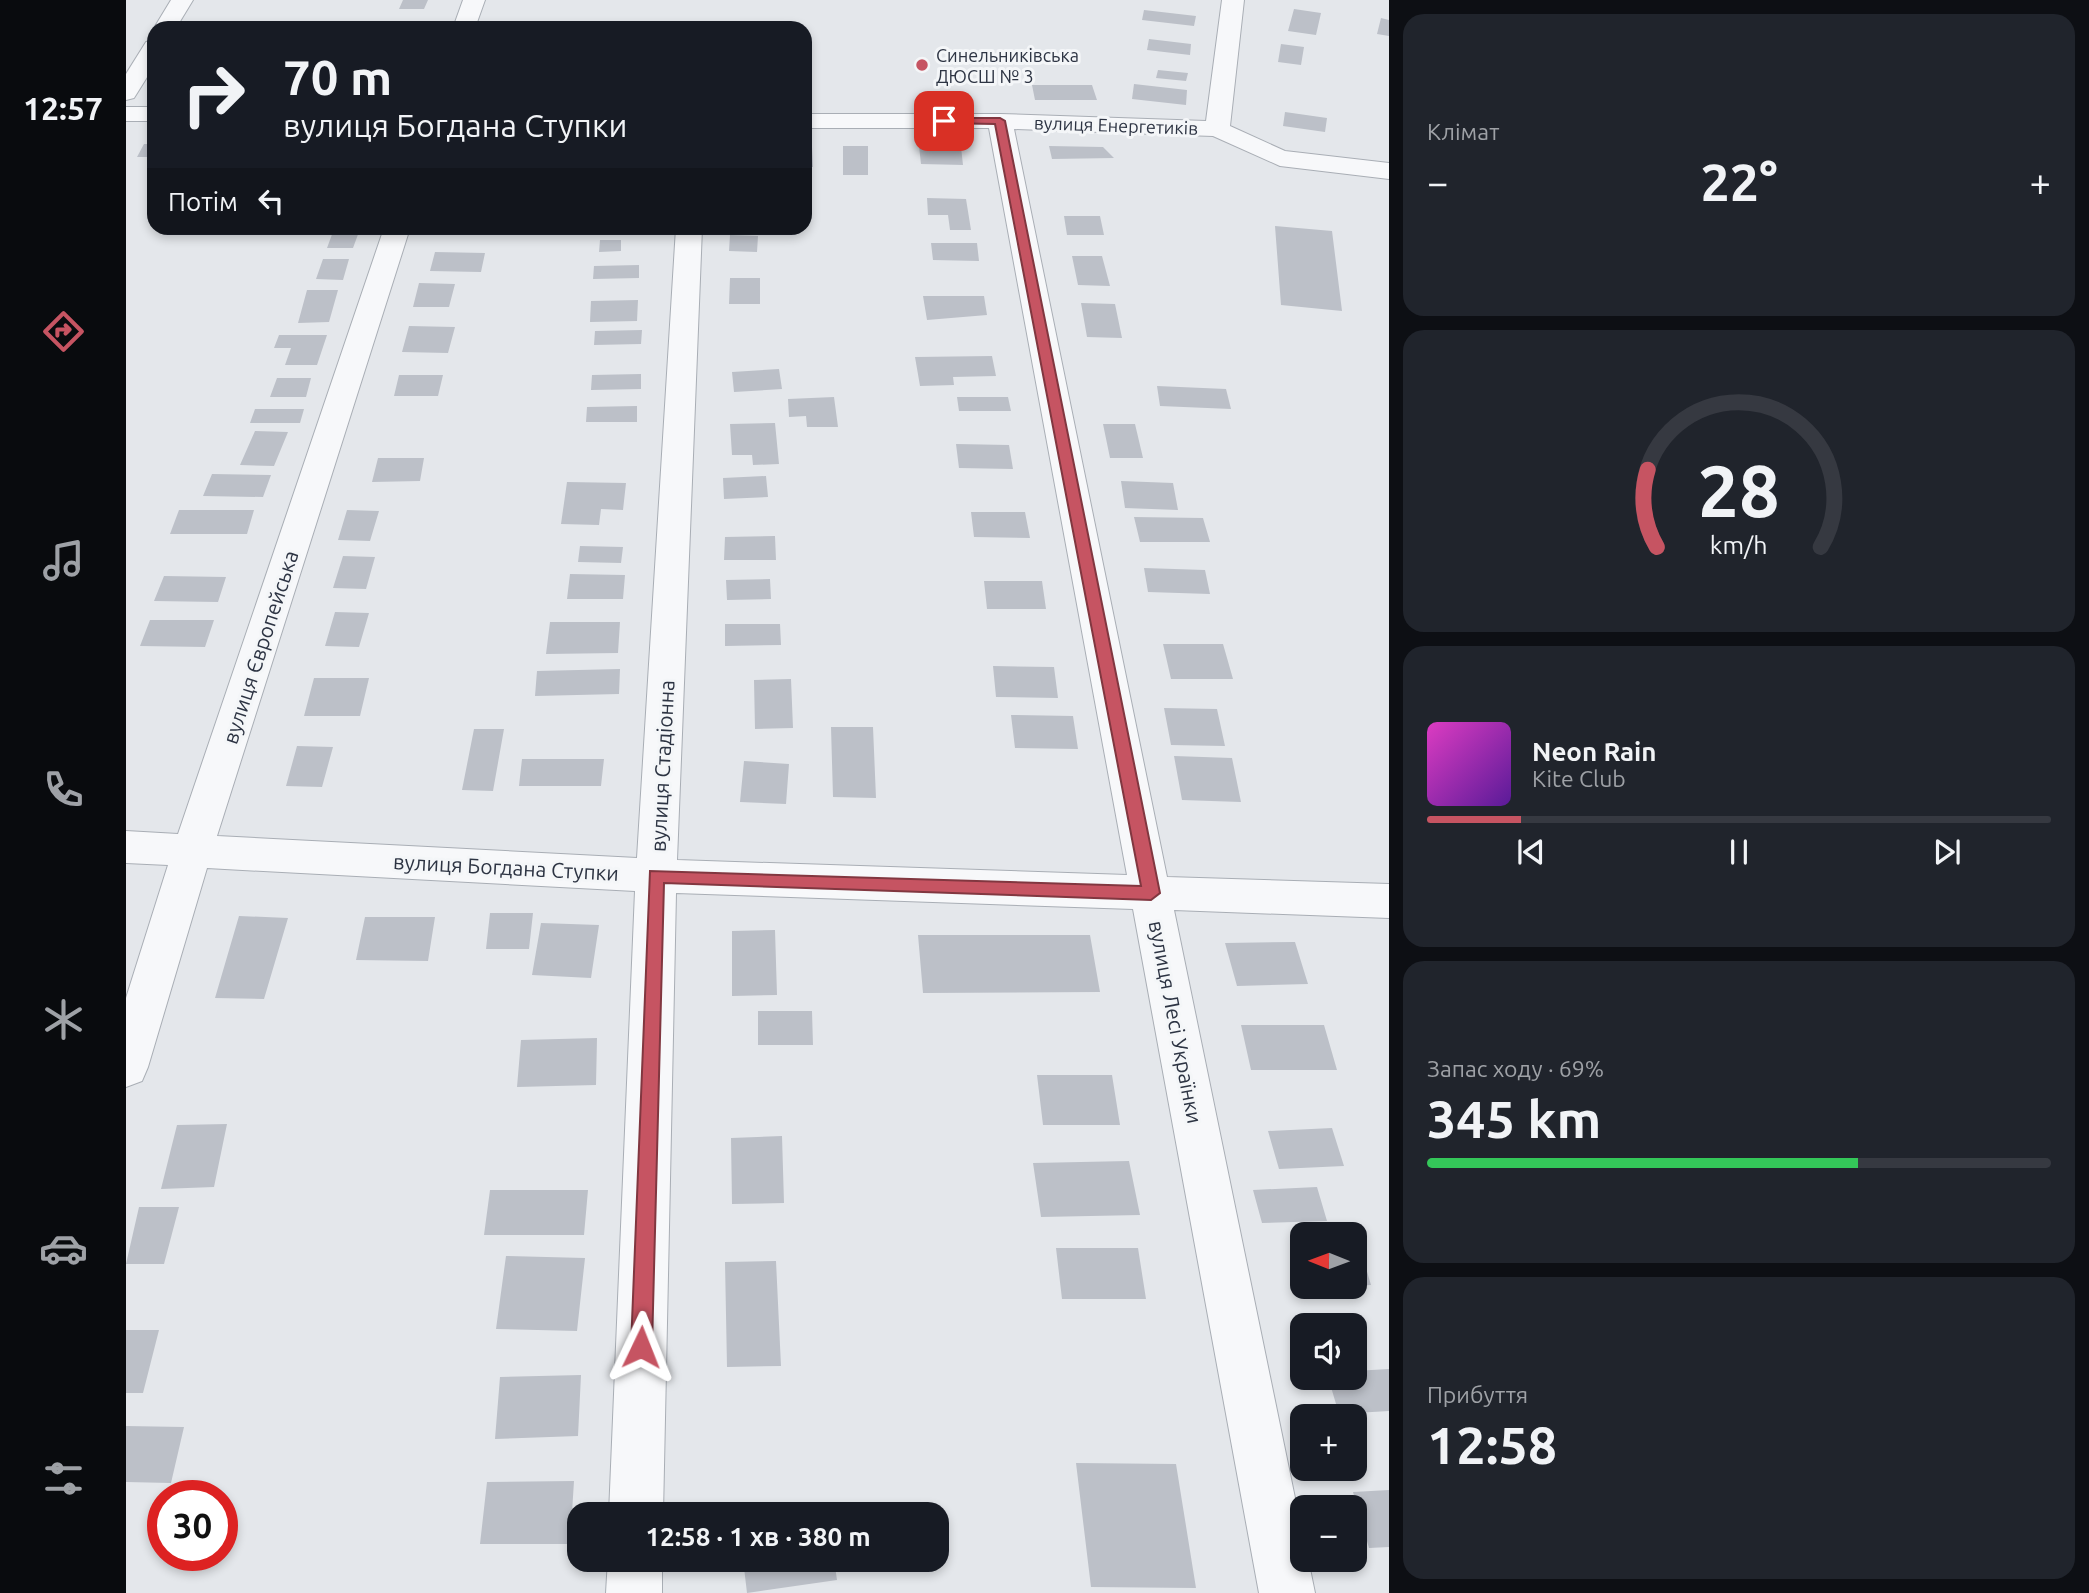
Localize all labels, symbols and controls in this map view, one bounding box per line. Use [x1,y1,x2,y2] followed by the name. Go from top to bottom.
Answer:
[936,45,1079,86] place label: Синельниківська ДЮСШ № 3
[168,49,259,140] icon: right
[283,49,392,104] text: 70 m
[914,57,930,73] marker: Синельниківська ДЮСШ № 3
[23,90,103,126] text: 12:57
[914,91,974,151] pin
[925,102,963,140] icon: arrive
[283,107,627,143] text: вулиця Богдана Ступки
[1034,112,1198,138] street label: вулиця Енергетиків
[1427,119,1499,144] text: Клімат
[1700,153,1778,211] text: 22°
[1427,161,1448,203] text: −
[2030,161,2051,203] text: +
[252,182,290,220] icon: left
[168,187,238,216] text: Потім
[39,307,88,356] icon: directions
[1698,449,1780,531] text: 28
[1710,530,1768,558] text: km/h
[39,536,88,585] icon: music
[217,547,303,747] street label: вулиця Європейська
[646,679,678,853] street label: вулиця Стадіонна
[1532,737,1657,766] text: Neon Rain
[39,765,88,814] icon: phone
[1532,766,1626,791] text: Kite Club
[1512,833,1550,871] icon: previous
[1720,833,1758,871] icon: pause
[1928,833,1966,871] icon: next
[393,849,619,885] street label: вулиця Богдана Ступки
[1145,918,1207,1126] street label: вулиця Лесі Українки
[39,995,88,1044] icon: climate
[1427,1056,1604,1081] text: Запас ходу · 69%
[1427,1090,1601,1148] text: 345 km
[1290,1222,1367,1298] north arrow
[1290,1222,1367,1572] map controls
[39,1224,88,1273] icon: car
[604,1310,678,1384] position arrow
[1290,1313,1367,1390] button: sound
[1427,1382,1528,1407] text: Прибуття
[1290,1404,1367,1481] button: +
[1427,1416,1557,1474] text: 12:58
[39,1454,88,1503] icon: filters
[147,1480,238,1571] speed limit sign: 30
[1290,1495,1367,1572] button: −
[645,1522,871,1551] text: 12:58 · 1 хв · 380 m

